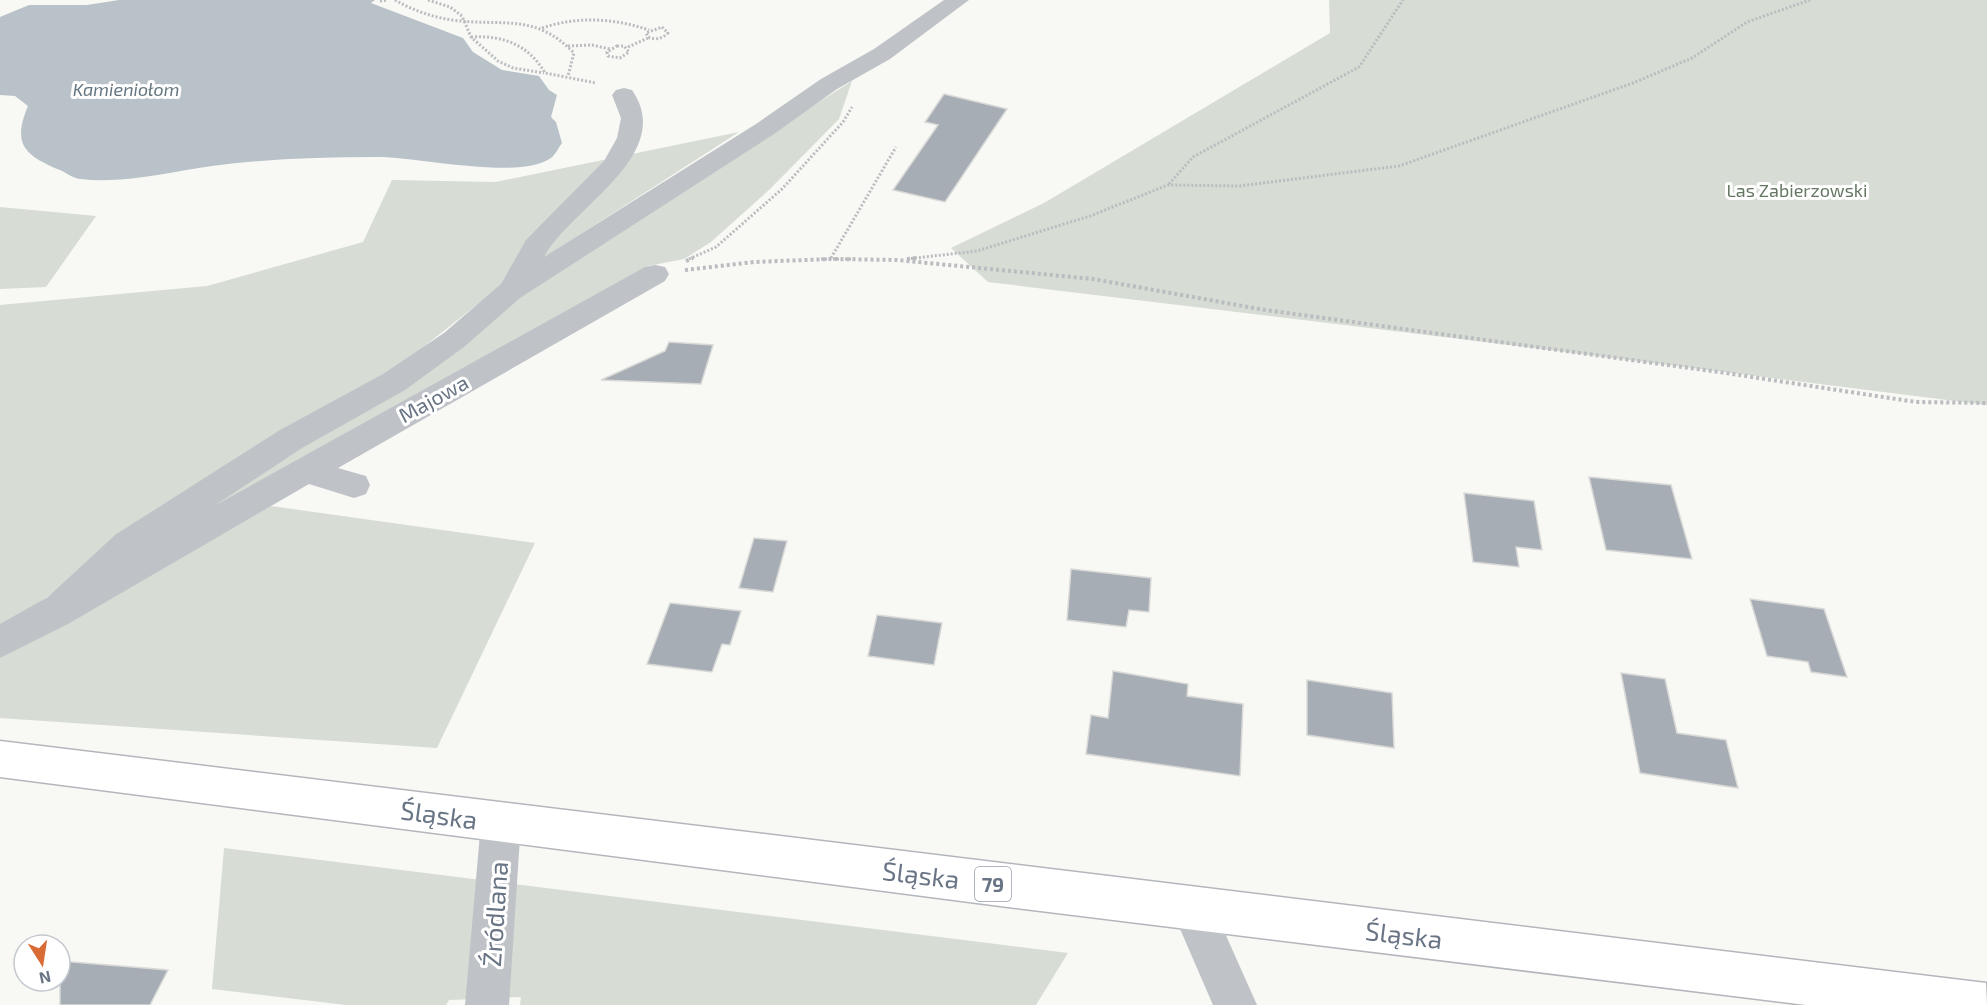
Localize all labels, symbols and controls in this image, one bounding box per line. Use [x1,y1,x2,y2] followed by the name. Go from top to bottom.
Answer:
[73,78,179,100] water label: Kamieniołom
[1727,179,1867,201] park label: Las Zabierzowski
[394,369,473,428] street label: Majowa
[399,793,479,835] street label: Śląska
[881,854,961,894] street label: Śląska
[475,860,513,968] street label: Źródlana
[975,867,1011,901] road number: 79
[1364,914,1444,954] street label: Śląska
[12,933,72,993] north arrow
[38,968,53,989] text: N

